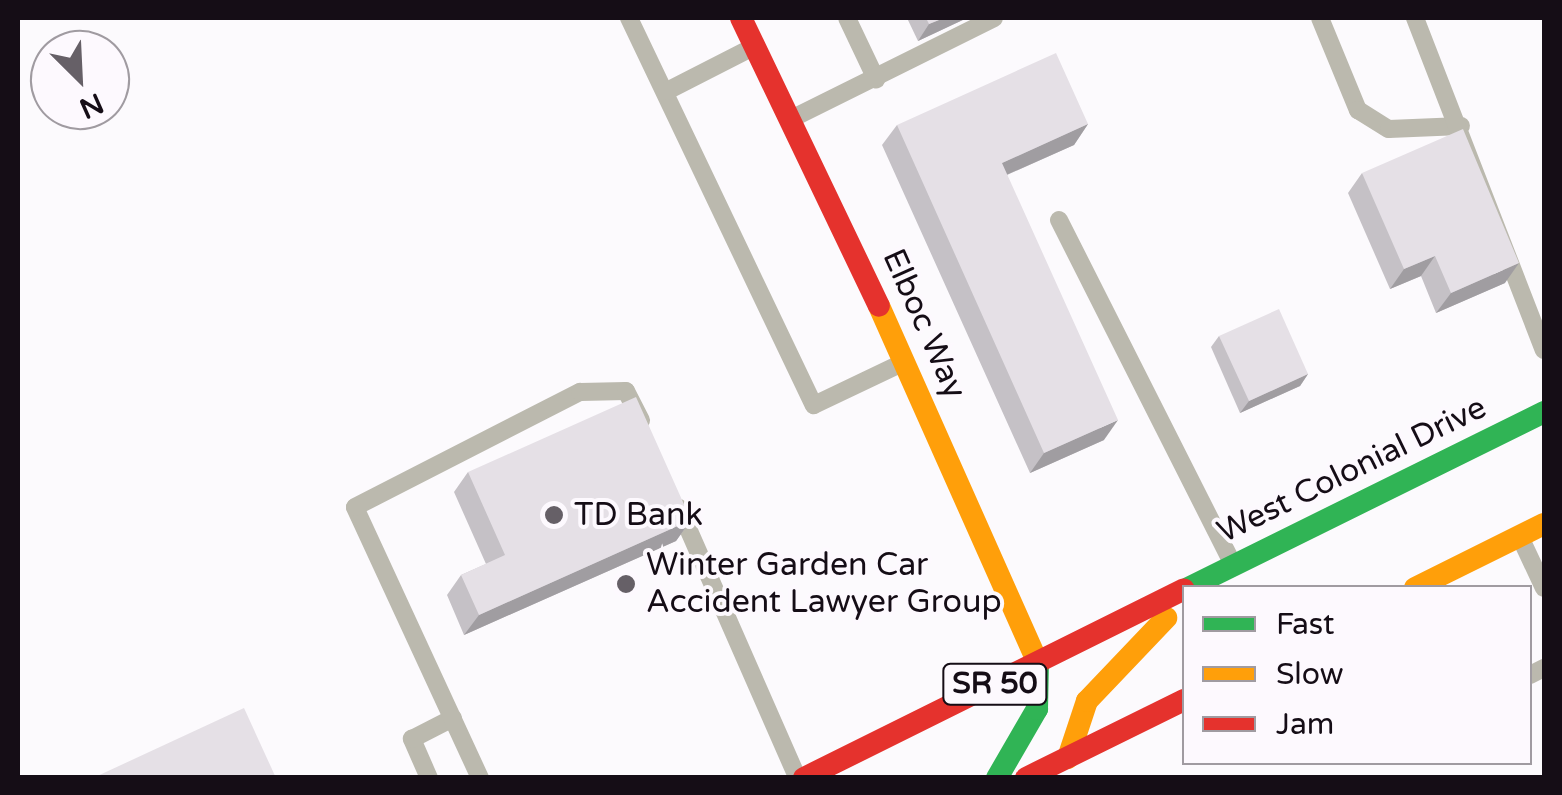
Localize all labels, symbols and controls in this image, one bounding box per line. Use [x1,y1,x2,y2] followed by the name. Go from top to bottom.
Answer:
[30,30,130,130] north arrow
[74,85,109,126] text: N
[874,243,974,405] street label: Elboc Way
[1211,388,1493,552] street label: West Colonial Drive
[574,496,703,534] place label: TD Bank
[543,504,565,526] marker: TD Bank
[646,547,1002,622] place label: Winter Garden Car Accident Lawyer Group
[615,573,637,595] marker: Winter Garden Car Accident Lawyer Group
[1182,585,1532,765] legend
[1276,606,1335,643] text: Fast
[1276,656,1344,693] text: Slow
[940,659,1050,709] road number: SR 50
[1276,706,1334,743] text: Jam

